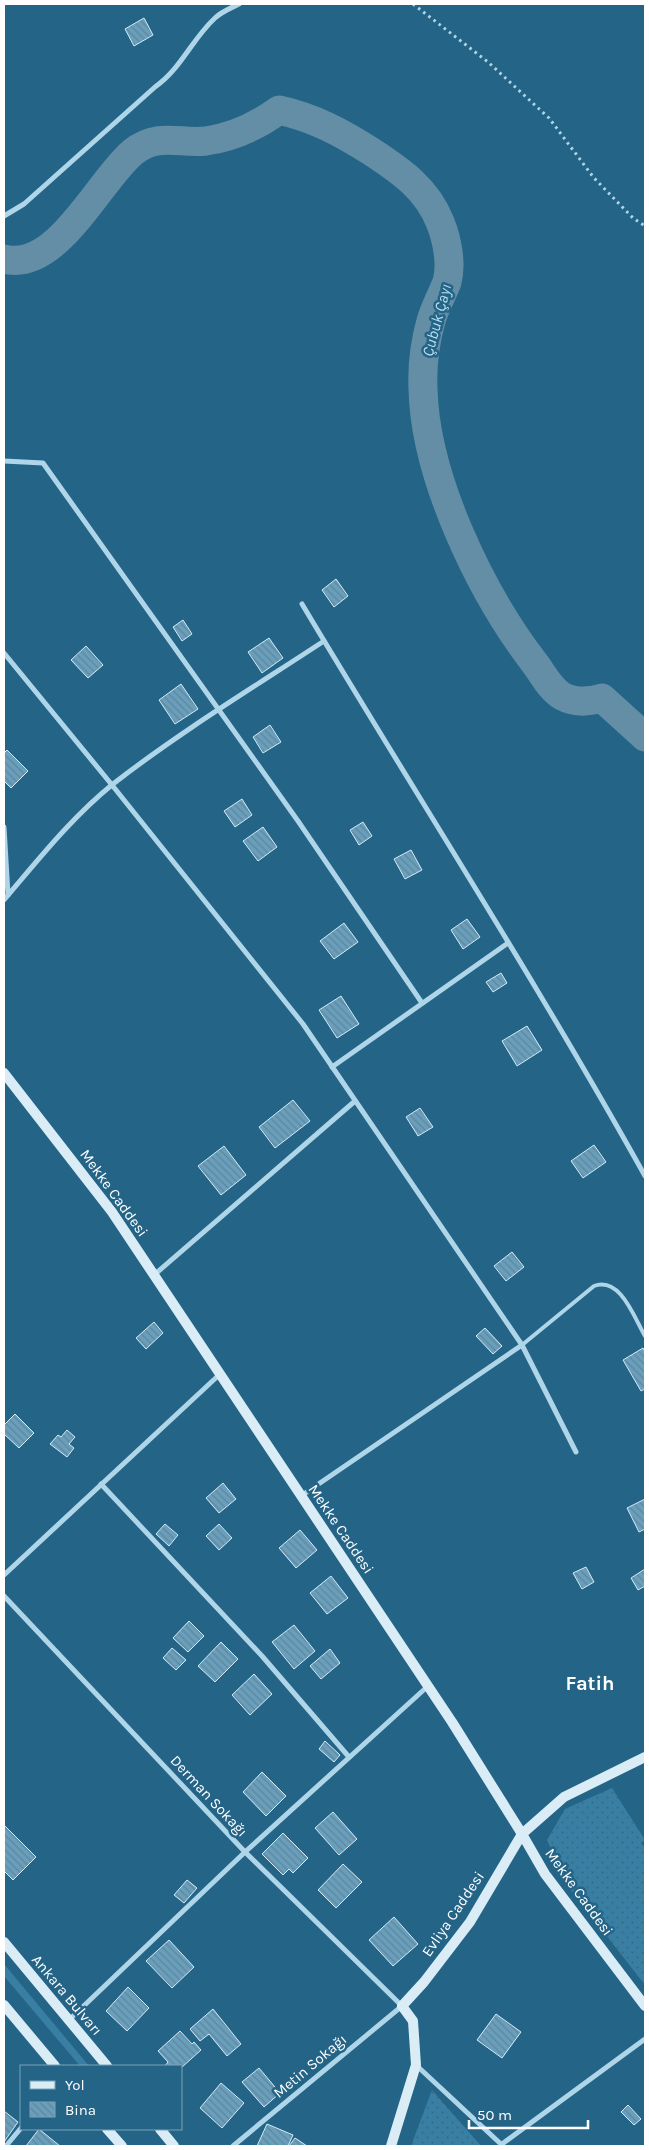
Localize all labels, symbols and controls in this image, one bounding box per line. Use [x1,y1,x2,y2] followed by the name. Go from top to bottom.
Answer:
[418,282,455,359] water label: Çubuk Çayı
[76,1146,152,1240] street label: Mekke Caddesi
[304,1481,378,1577] street label: Mekke Caddesi
[565,1672,615,1695] district label: Fatih
[167,1752,251,1840] street label: Derman Sokağı
[541,1845,617,1939] street label: Mekke Caddesi
[418,1868,488,1960] street label: Evliya Caddesi
[28,1951,106,2039] street label: Ankara Bulvarı
[270,2030,350,2102] street label: Metin Sokağı
[20,2065,182,2130] legend
[65,2076,85,2094] text: Yol
[469,2098,588,2130] scale bar
[65,2101,96,2119] text: Bina
[477,2106,512,2124] text: 50 m

